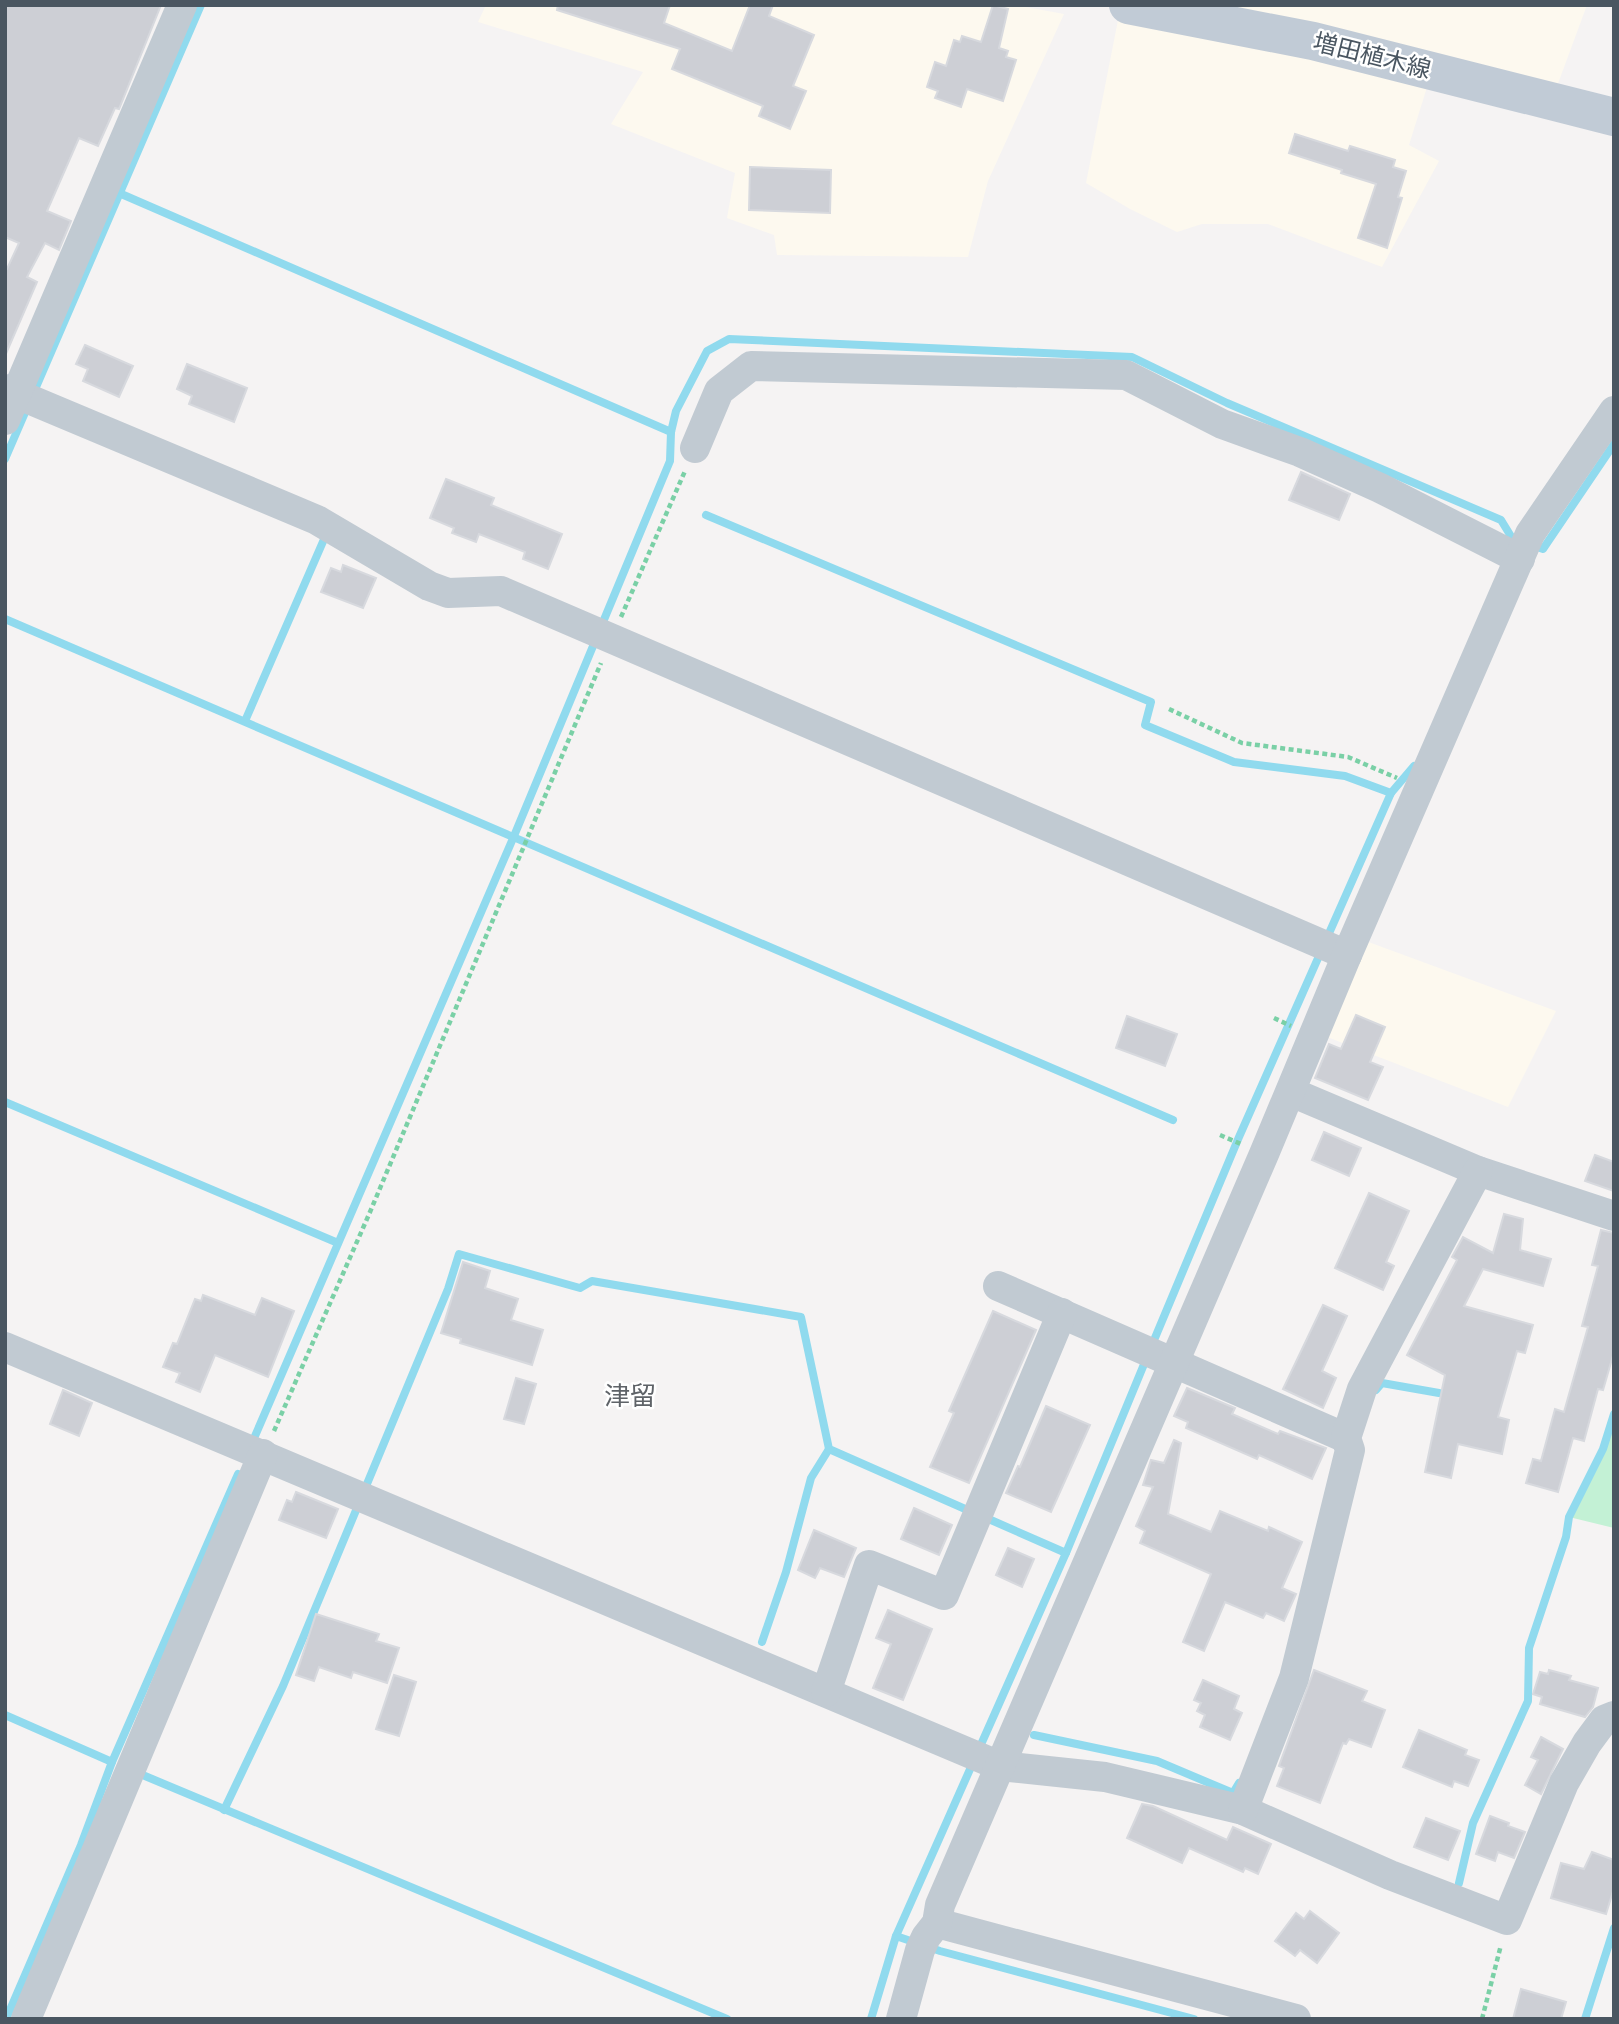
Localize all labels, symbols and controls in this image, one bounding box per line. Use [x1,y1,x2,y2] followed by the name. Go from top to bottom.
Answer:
[1310,27,1434,84] street label: 増田植木線
[604,1380,656,1412] district label: 津留

